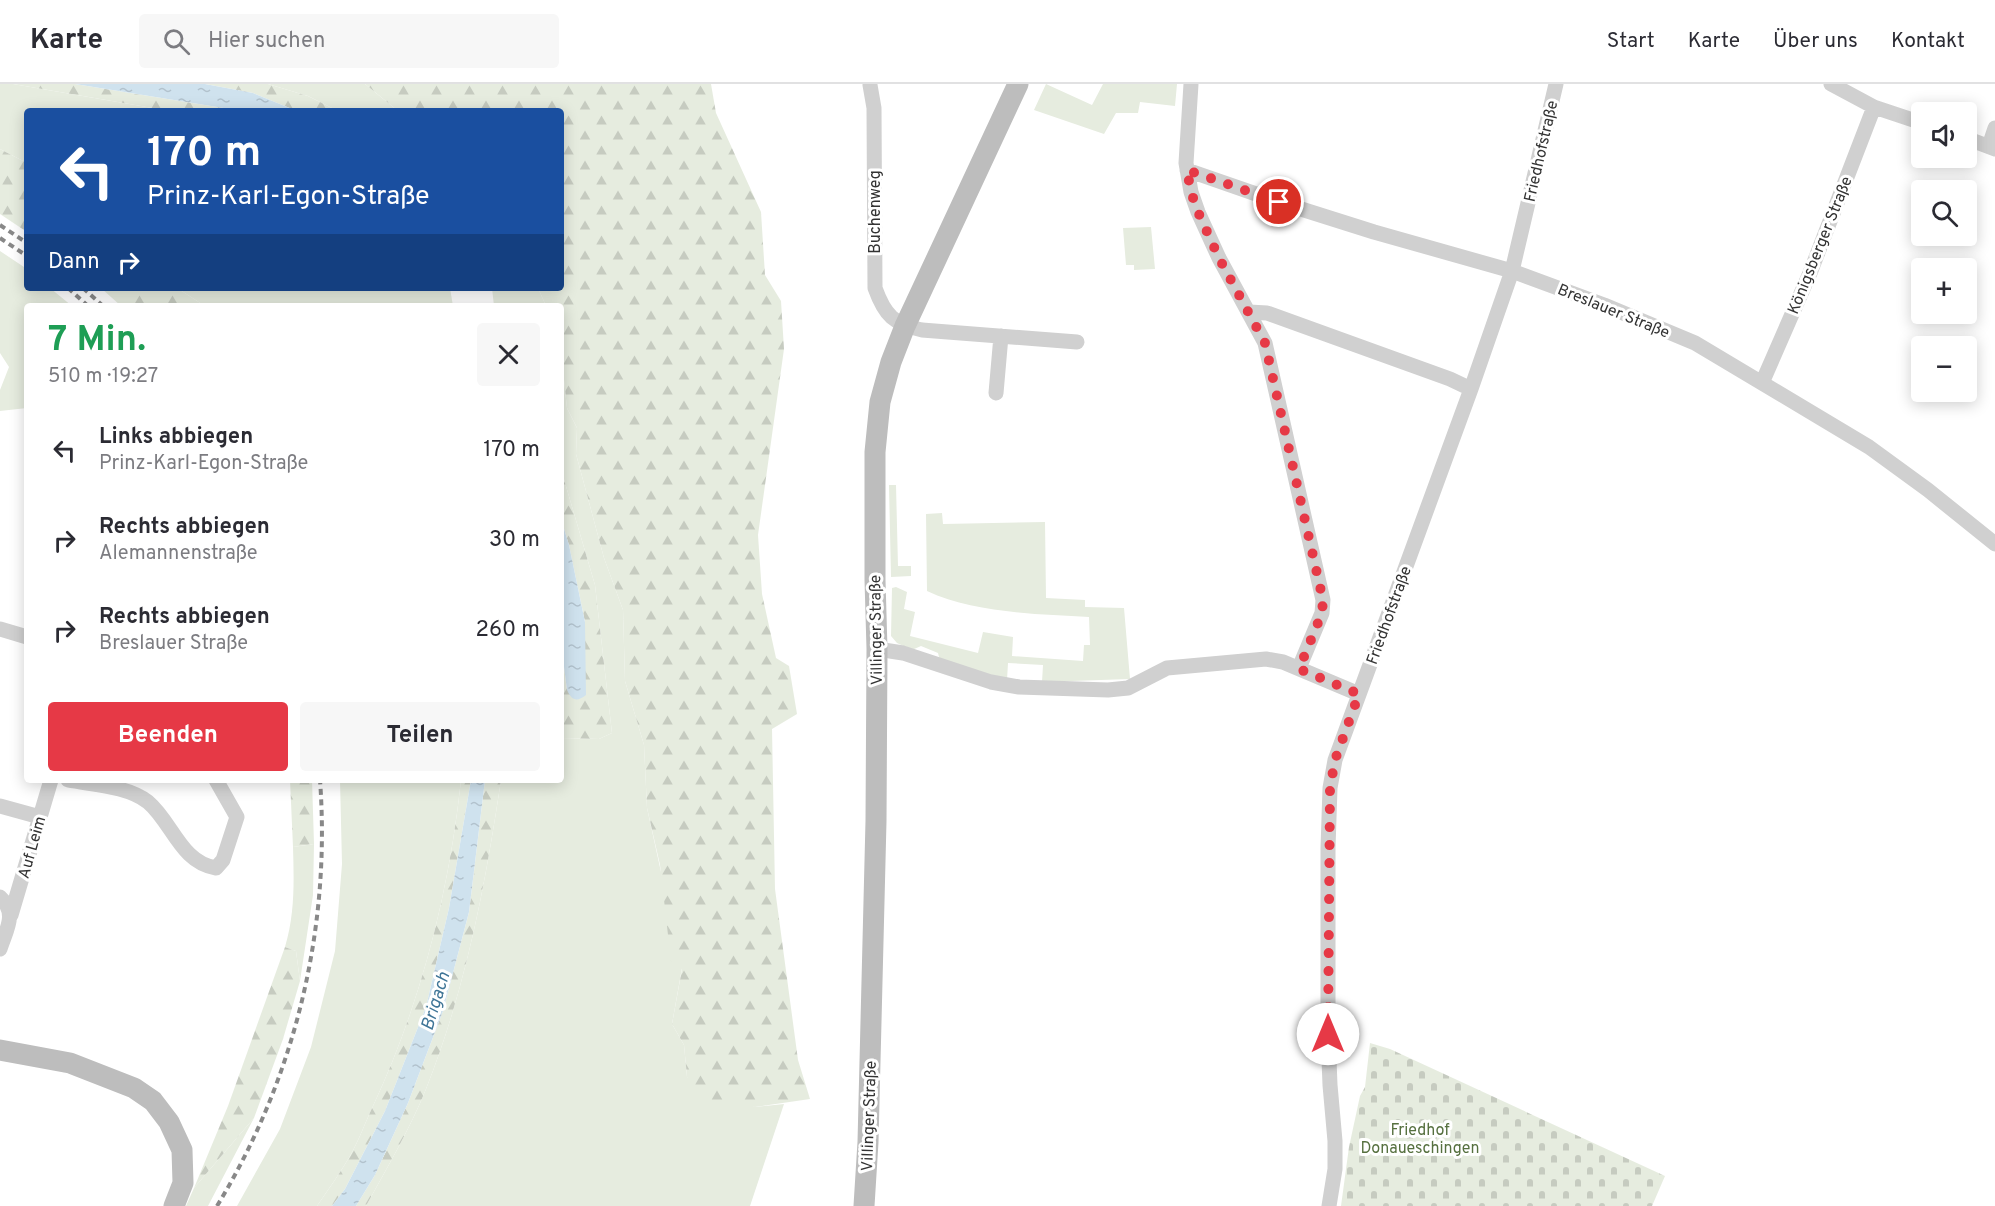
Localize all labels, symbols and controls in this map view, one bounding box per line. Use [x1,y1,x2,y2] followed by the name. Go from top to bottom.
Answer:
[139,14,559,68] search box
[30,23,103,59] text: Karte
[160,25,193,58] icon: search
[208,28,325,55] text: Hier suchen
[1607,28,1655,55] text: Start
[1688,28,1740,55] text: Karte
[1773,28,1858,55] text: Über uns
[1891,28,1965,55] text: Kontakt
[1521,99,1563,204] street label: Friedhofstraße
[1911,102,1977,402] map controls
[1911,102,1977,168] button: sound
[147,128,261,181] text: 170 m
[48,132,126,210] icon: left
[866,170,886,254] street label: Buchenweg
[1784,174,1858,318] street label: Königsberger Straße
[1253,176,1304,227] pin
[147,180,430,214] text: Prinz-Karl-Egon-Straße
[1911,180,1977,246] button: search
[1262,185,1295,218] icon: arrive
[112,246,145,279] icon: right
[48,249,100,276] text: Dann
[1911,258,1977,324] button: +
[1554,280,1672,343] street label: Breslauer Straße
[48,318,146,364] text: 7 Min.
[477,323,540,386] button: close
[1911,336,1977,402] button: −
[48,364,158,390] text: 510 m · 19:27
[99,424,253,451] text: Links abbiegen
[48,434,81,467] icon: left
[483,437,540,464] text: 170 m
[99,451,308,477] text: Prinz-Karl-Egon-Straße
[99,514,270,541] text: Rechts abbiegen
[48,524,81,557] icon: right
[489,527,540,554] text: 30 m
[99,541,258,567] text: Alemannenstraße
[1363,564,1417,668] street label: Friedhofstraße
[866,575,888,685] street label: Villinger Straße
[99,604,270,631] text: Rechts abbiegen
[48,614,81,647] icon: right
[475,617,540,644] text: 260 m
[99,631,248,657] text: Breslauer Straße
[48,702,288,771] button: Beenden
[300,702,540,771] button: Teilen
[14,814,51,881] street label: Auf Leim
[417,969,456,1034] water label: Brigach
[1296,1002,1360,1066] position arrow
[858,1061,882,1172] street label: Villinger Straße
[1361,1121,1479,1159] park label: Friedhof Donaueschingen

